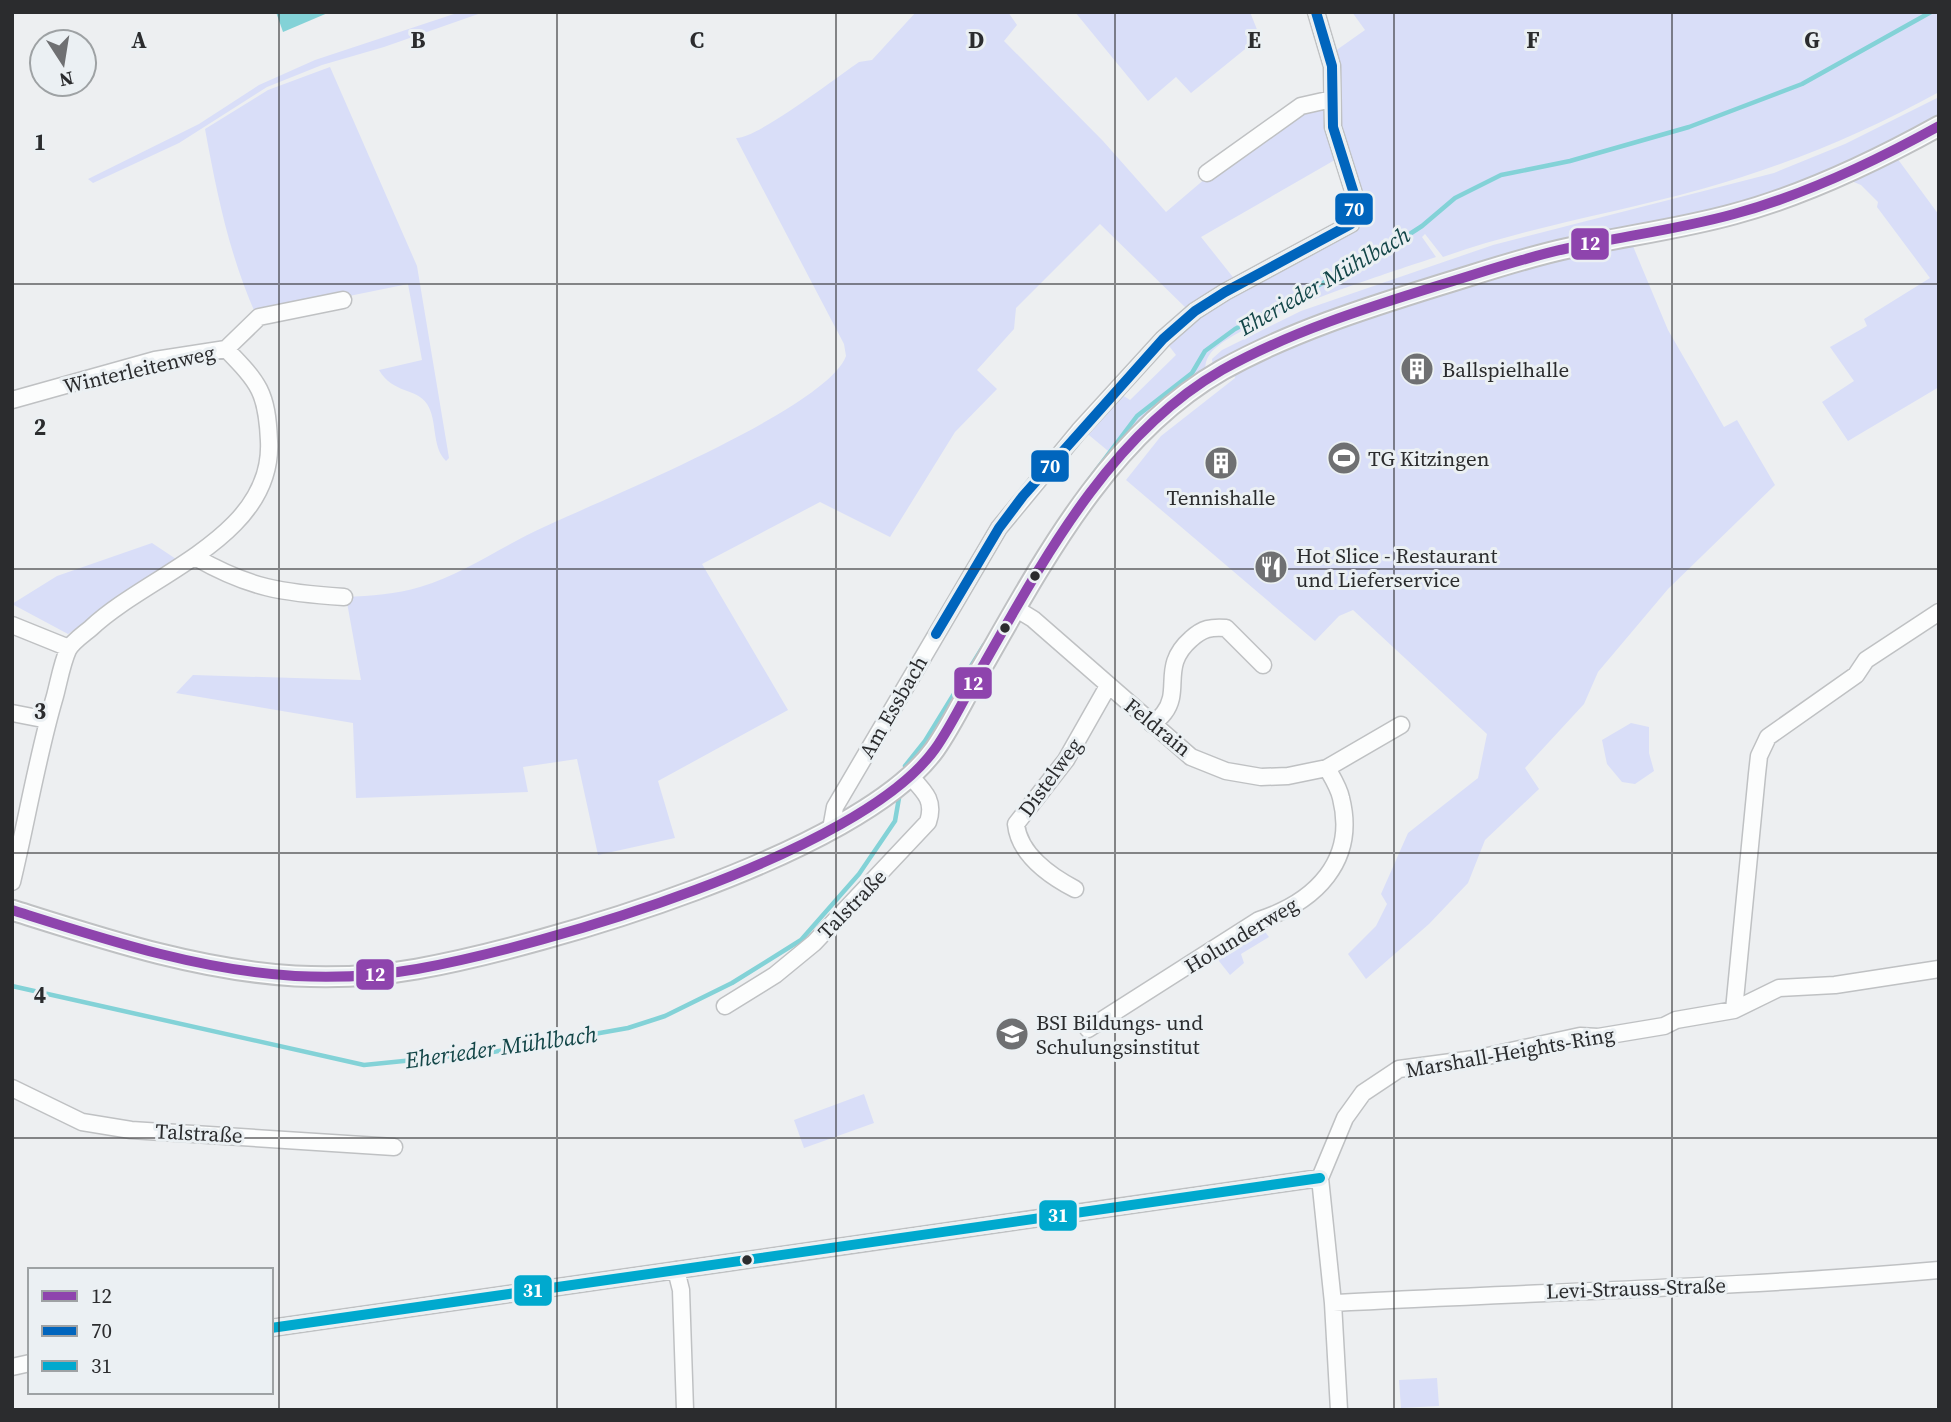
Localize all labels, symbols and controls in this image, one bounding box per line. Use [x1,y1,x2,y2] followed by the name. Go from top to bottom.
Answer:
[131,24,147,56] text: A
[411,24,426,56] text: B
[690,24,704,56] text: C
[968,24,984,56] text: D
[1247,24,1261,56] text: E
[1526,24,1540,56] text: F
[1804,24,1820,56] text: G
[28,28,98,98] north arrow
[57,65,76,94] text: N
[34,126,46,158] text: 1
[1334,192,1374,226] line badge: 70
[1344,196,1364,222] text: 70
[1231,219,1416,344] water label: Eherieder Mühlbach
[1570,227,1610,261] line badge: 12
[1580,230,1600,256] text: 12
[60,337,218,401] street label: Winterleitenweg
[1398,350,1436,388] building icon: Ballspielhalle
[1442,355,1569,384] place label: Ballspielhalle
[34,411,46,443] text: 2
[1325,439,1363,477] sports icon: TG Kitzingen
[1202,444,1240,482] building icon: Tennishalle
[1368,444,1490,473] place label: TG Kitzingen
[1030,449,1070,483] line badge: 70
[1040,453,1060,479] text: 70
[1166,483,1276,512] place label: Tennishalle
[1296,541,1497,594] place label: Hot Slice - Restaurant und Lieferservice
[1252,548,1290,586] restaurant icon: Hot Slice - Restaurant und Lieferservice
[1028,569,1042,583] unlabelled marker
[998,621,1012,635] unlabelled marker
[852,650,934,764] street label: Am Essbach
[953,666,993,700] line badge: 12
[963,670,983,696] text: 12
[1118,691,1198,763] street label: Feldrain
[34,695,46,727] text: 3
[1012,732,1089,822] street label: Distelweg
[811,863,893,945] street label: Talstraße
[1179,890,1303,980] street label: Holunderweg
[355,958,395,991] line badge: 12
[365,961,385,987] text: 12
[34,979,46,1011] text: 4
[1036,1008,1203,1061] place label: BSI Bildungs- und Schulungsinstitut
[993,1015,1031,1053] school or university icon: BSI Bildungs- und Schulungsinstitut
[402,1018,599,1076] water label: Eherieder Mühlbach
[1403,1019,1617,1085] street label: Marshall-Heights-Ring
[155,1116,243,1150] street label: Talstraße
[1038,1199,1078,1232] line badge: 31
[1048,1202,1068,1228] text: 31
[740,1253,754,1267] unlabelled marker
[28,1268,273,1394] legend
[1546,1270,1726,1306] street label: Levi-Strauss-Straße
[513,1274,553,1307] line badge: 31
[523,1277,543,1303] text: 31
[91,1281,112,1310] text: 12
[91,1316,112,1345] text: 70
[91,1351,112,1380] text: 31

